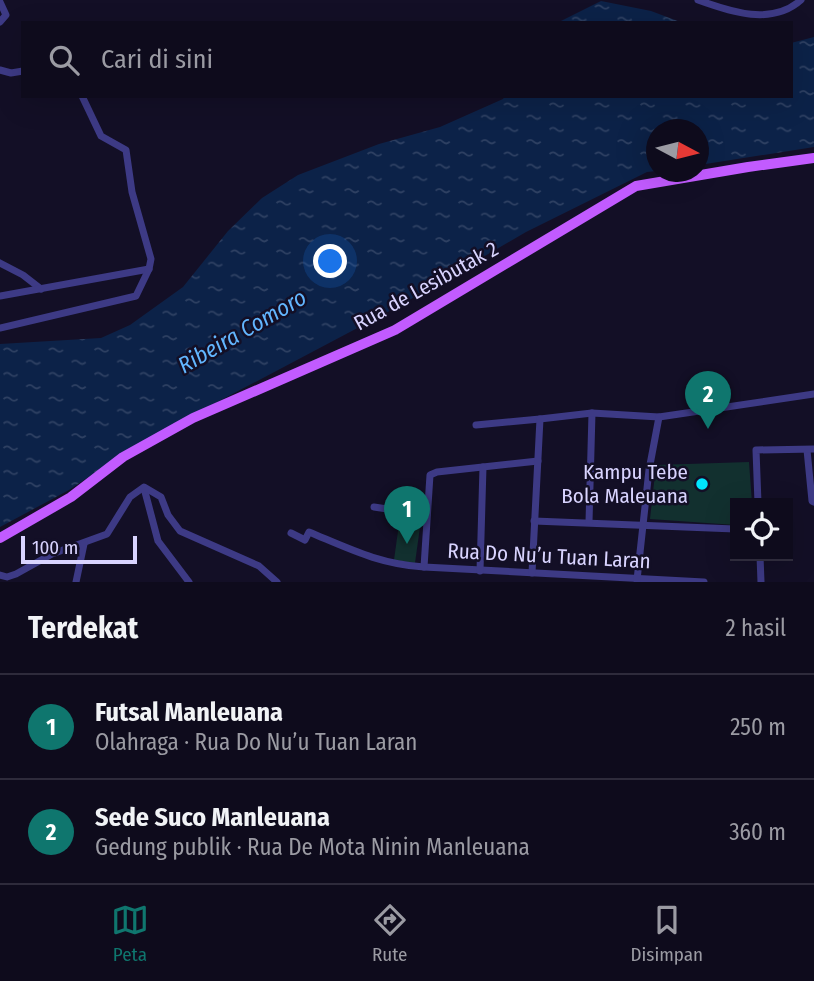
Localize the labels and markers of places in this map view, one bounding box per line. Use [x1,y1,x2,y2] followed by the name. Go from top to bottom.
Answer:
[685,371,731,429] pin: 2
[561,459,688,509] place label: Kampu Tebe Bola Maleuana
[694,476,710,492] marker: Kampu Tebe Bola Maleuana
[384,486,430,544] pin: 1

